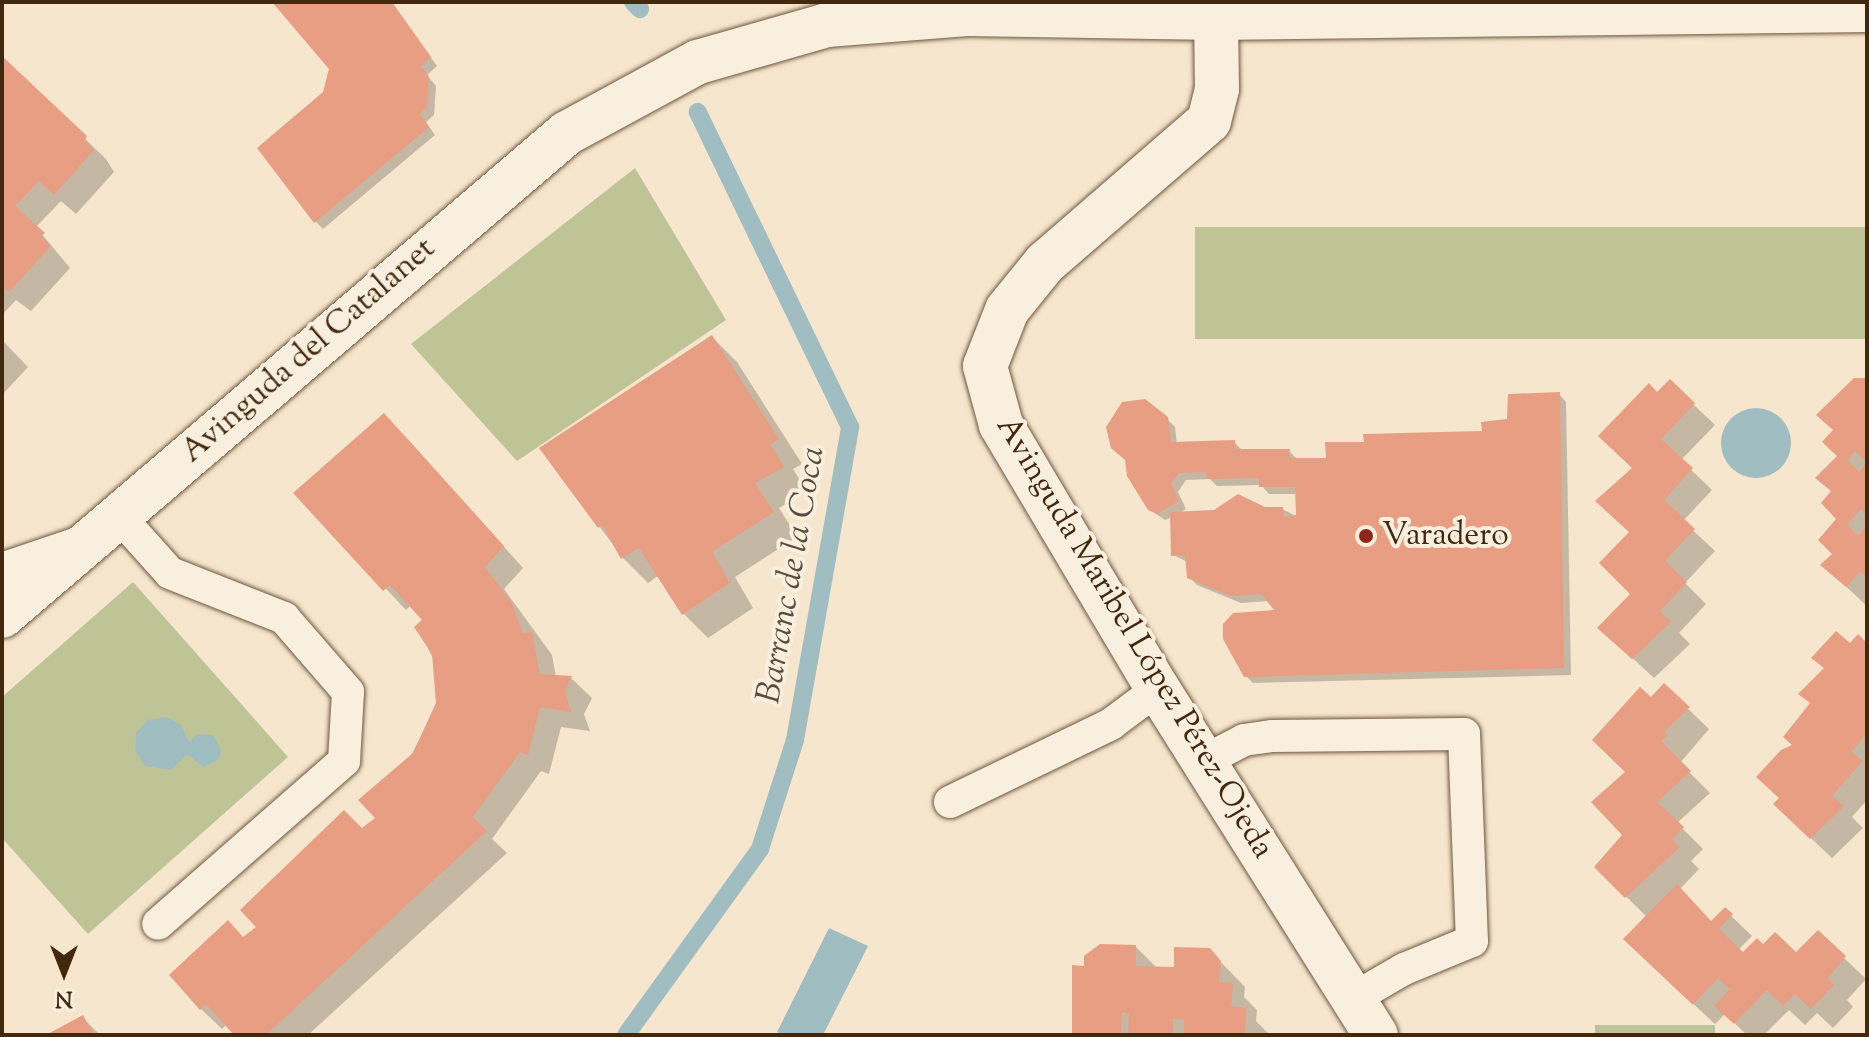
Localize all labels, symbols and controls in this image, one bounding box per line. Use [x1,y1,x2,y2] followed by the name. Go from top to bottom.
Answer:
[174,230,444,472] street label: Avinguda del Catalanet
[987,410,1281,866] street label: Avinguda Maribel López Pérez-Ojeda
[749,443,835,707] water label: Barranc de la Coca
[1382,517,1509,555] place label: Varadero
[1357,527,1375,545] marker: Varadero
[24,933,104,1013] north arrow
[55,981,73,1013] text: N

